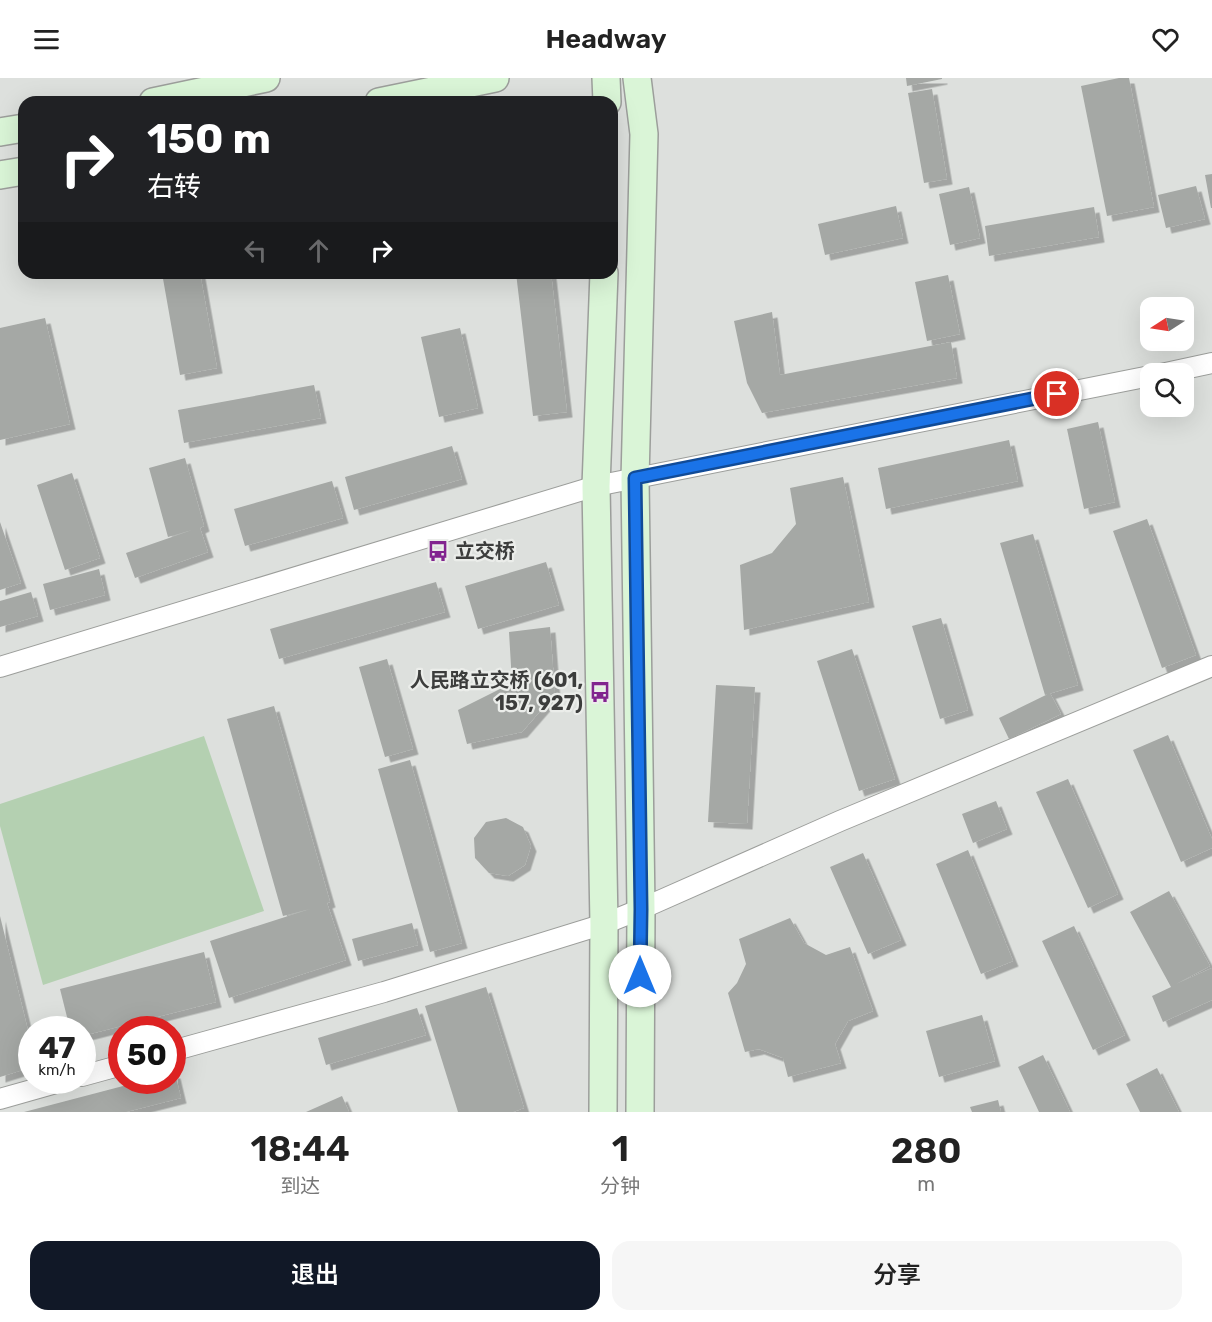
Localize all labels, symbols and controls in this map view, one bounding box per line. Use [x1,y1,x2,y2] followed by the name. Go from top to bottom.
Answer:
[30,23,63,56] icon: menu
[545,23,667,55] text: Headway
[1149,23,1182,56] icon: heart
[147,114,271,164] text: 150 m
[48,120,126,198] icon: right
[147,171,201,203] text: 右转
[239,234,272,267] icon: left
[302,234,335,267] icon: ahead
[365,234,398,267] icon: right
[1140,297,1194,351] north arrow
[1140,297,1194,417] map controls
[1140,363,1194,417] button: search
[1031,368,1082,419] pin
[1040,377,1073,410] icon: arrive
[426,539,450,563] bus stop icon: 立交桥
[455,539,515,563] place label: 立交桥
[410,668,583,715] place label: 人民路立交桥 (601, 157, 927)
[588,680,612,704] bus stop icon: 人民路立交桥 (601, 157, 927)
[608,944,672,1008] position arrow
[108,1016,186,1094] speed limit sign: 50
[39,1030,75,1066] text: 47
[38,1061,76,1079] text: km/h
[250,1127,350,1170] text: 18:44
[612,1127,629,1170] text: 1
[891,1129,962,1172] text: 280
[917,1172,935,1196] text: m
[280,1174,320,1198] text: 到达
[600,1174,640,1198] text: 分钟
[30,1241,600,1310] button: 退出
[612,1241,1182,1310] button: 分享

